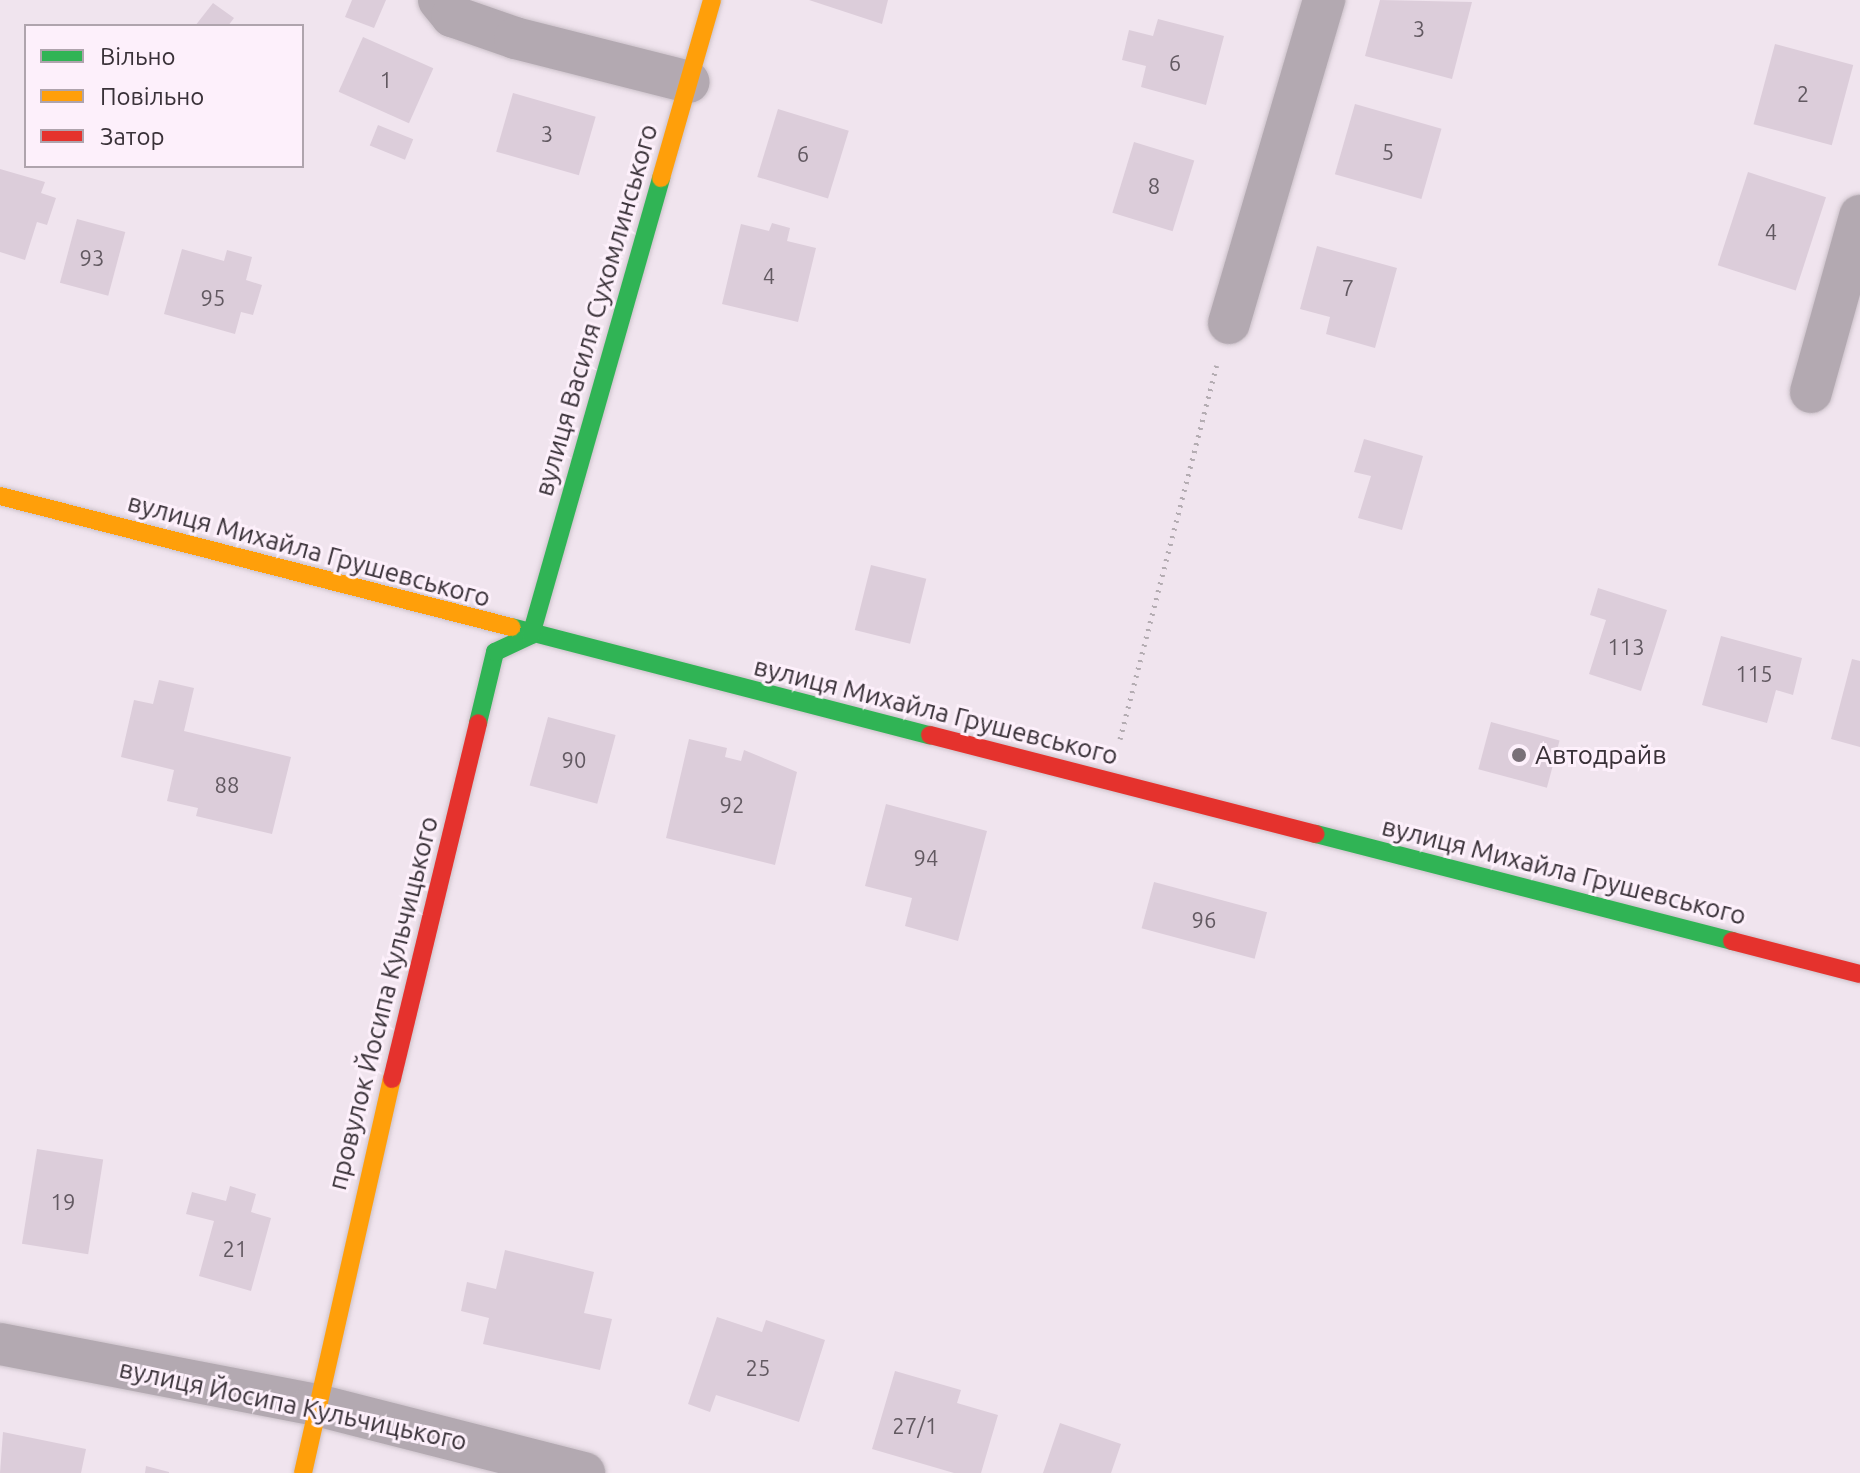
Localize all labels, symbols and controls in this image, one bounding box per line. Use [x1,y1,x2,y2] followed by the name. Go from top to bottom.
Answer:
[1413,16,1425,42] house number: 3
[24,24,304,168] legend
[100,43,176,70] text: Вільно
[1169,50,1181,76] house number: 6
[380,67,392,93] house number: 1
[1797,81,1809,107] house number: 2
[100,83,204,110] text: Повільно
[528,120,664,500] street label: вулиця Василя Сухомлинського
[541,121,553,147] house number: 3
[100,123,165,150] text: Затор
[1382,139,1394,165] house number: 5
[797,141,809,167] house number: 6
[1148,173,1160,199] house number: 8
[1765,219,1777,245] house number: 4
[80,245,104,271] house number: 93
[763,263,775,289] house number: 4
[1342,275,1354,301] house number: 7
[201,285,225,311] house number: 95
[124,487,494,613] street label: вулиця Михайла Грушевського
[1607,634,1645,660] house number: 113
[751,651,1121,771] street label: вулиця Михайла Грушевського
[1735,661,1773,687] house number: 115
[1535,739,1667,771] place label: Автодрайв
[1510,746,1528,764] marker: Автодрайв
[562,747,586,773] house number: 90
[215,772,239,798] house number: 88
[720,792,744,818] house number: 92
[1379,811,1749,931] street label: вулиця Михайла Грушевського
[321,813,445,1193] street label: провулок Йосипа Кульчицького
[914,845,938,871] house number: 94
[1192,907,1216,933] house number: 96
[51,1189,75,1215] house number: 19
[223,1236,247,1262] house number: 21
[116,1353,470,1457] street label: вулиця Йосипа Кульчицького
[746,1355,770,1381] house number: 25
[892,1413,938,1439] house number: 27/1

